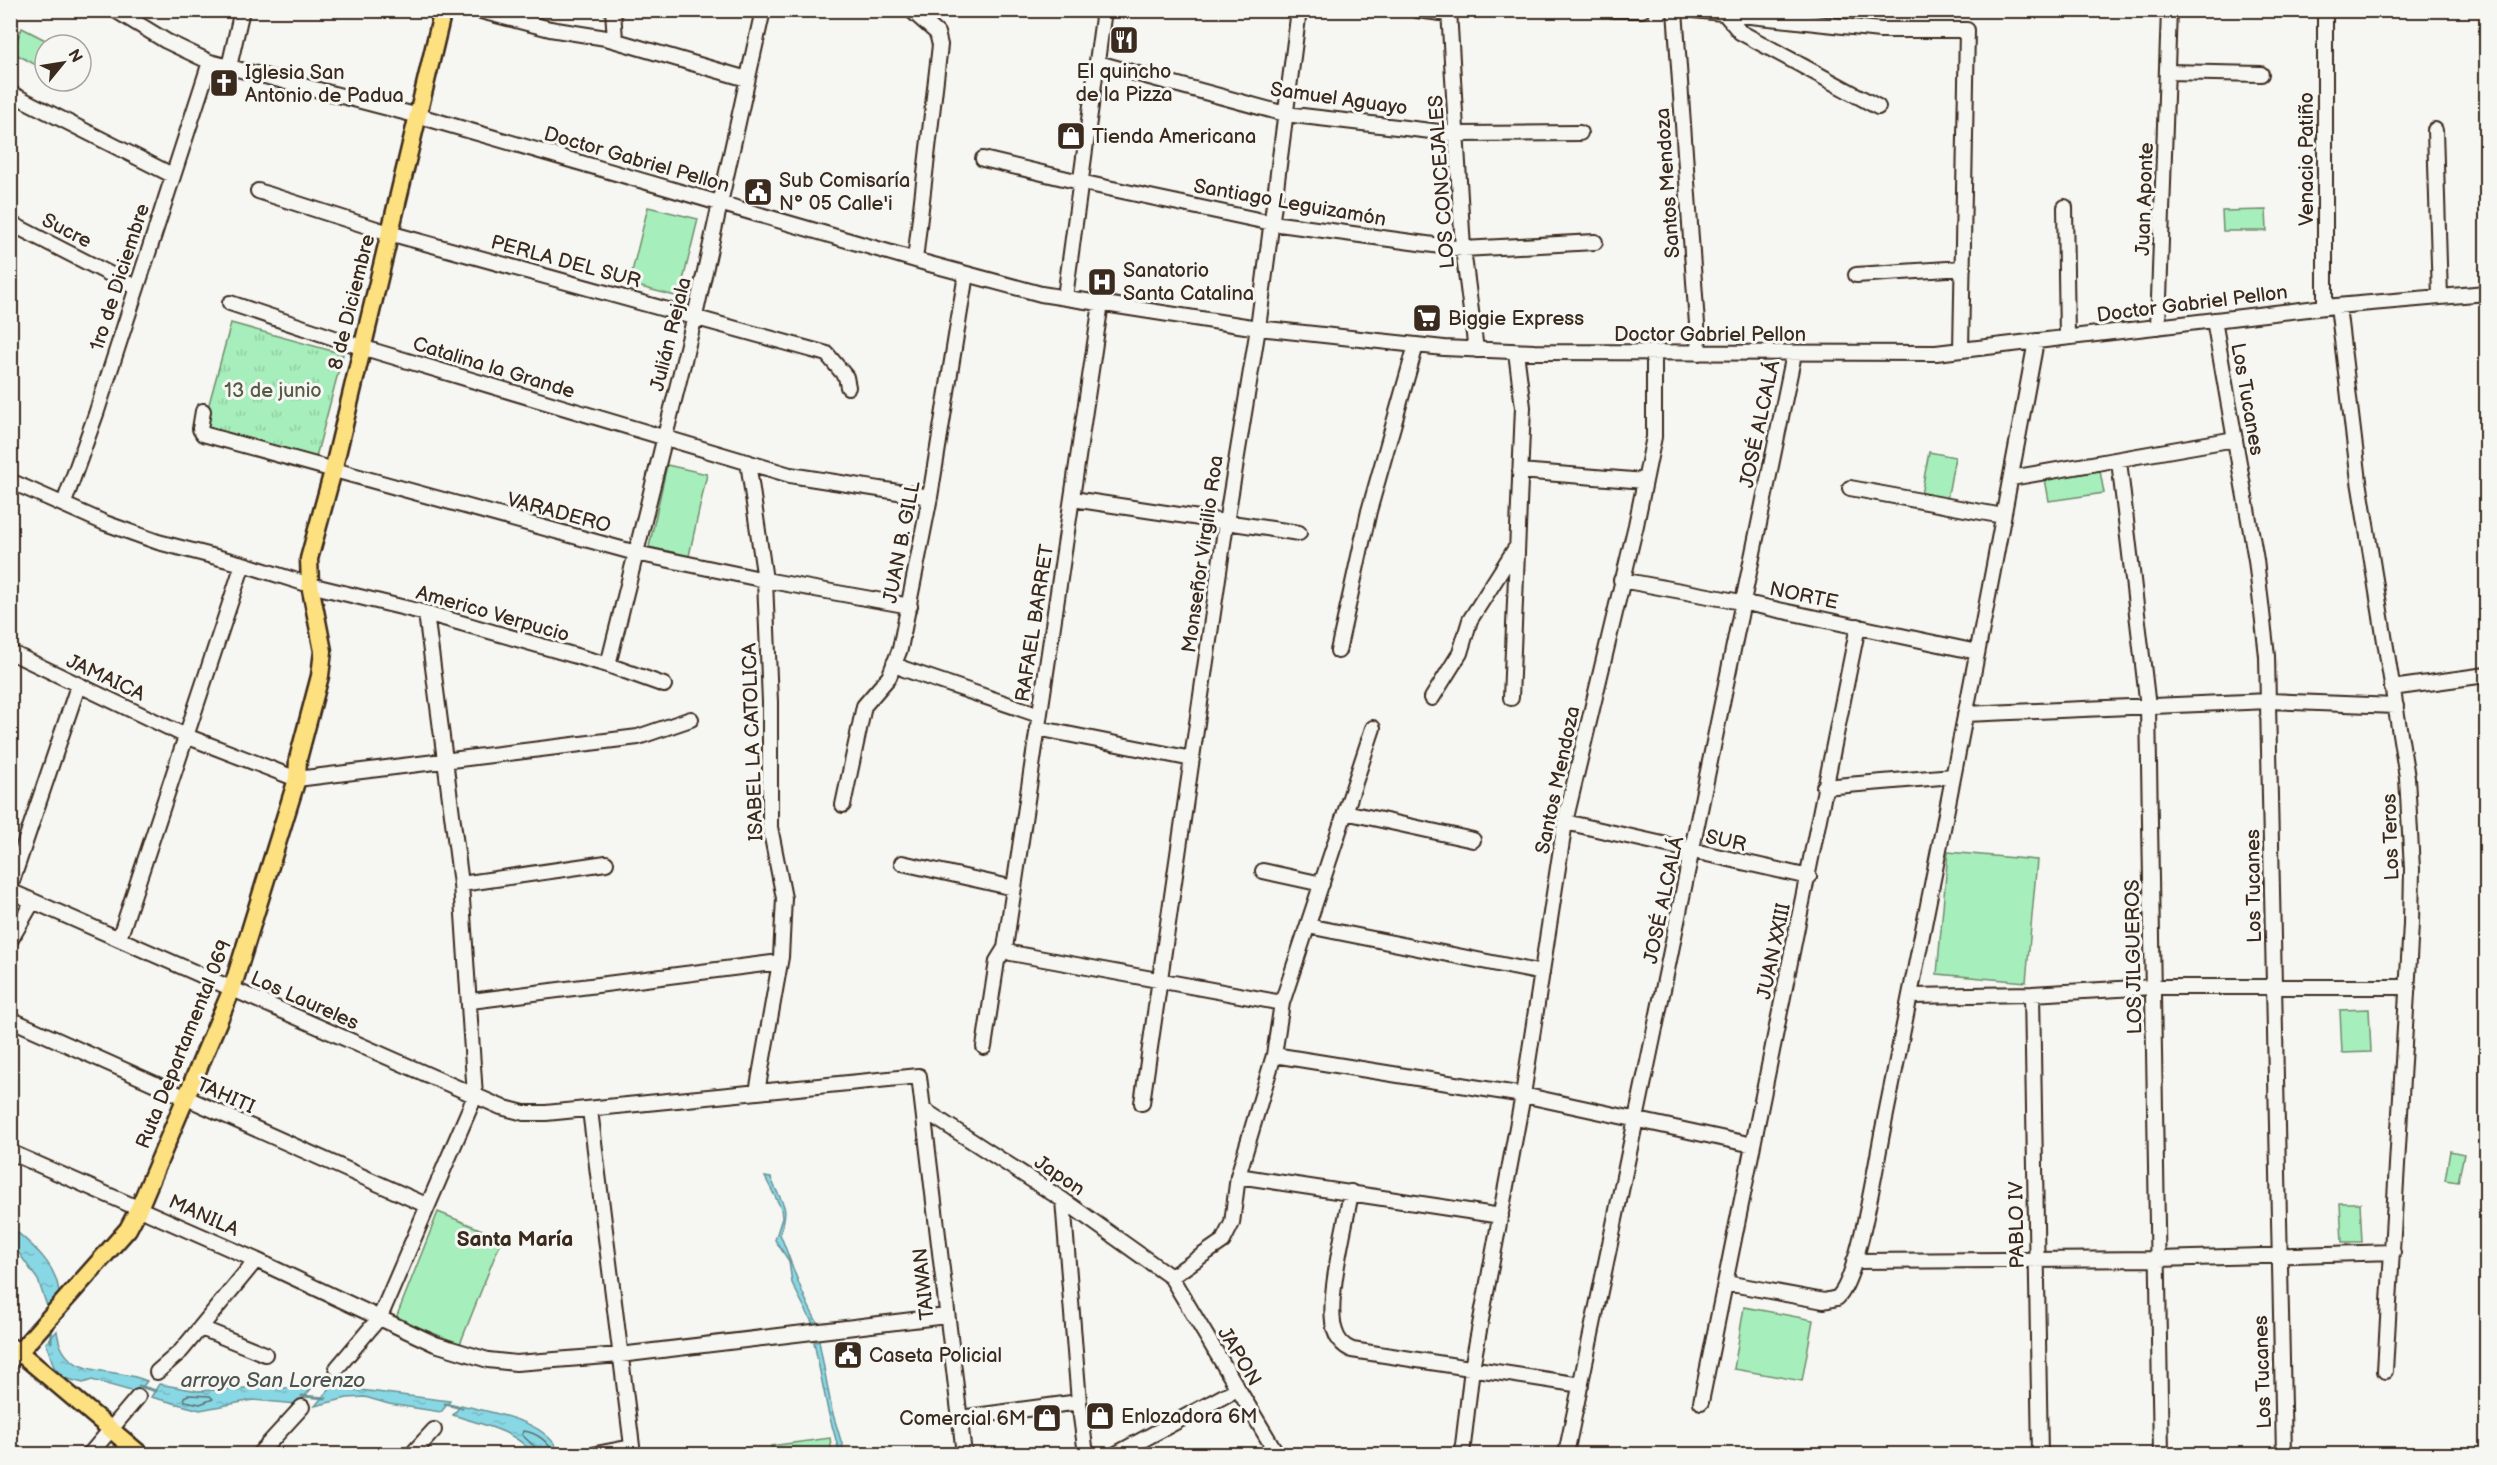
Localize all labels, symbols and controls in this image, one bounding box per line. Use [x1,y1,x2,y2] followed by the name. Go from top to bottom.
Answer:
[1108,24,1140,56] restaurant icon: El quincho de la Pizza
[33,33,93,93] north arrow
[63,46,86,66] text: N
[1075,60,1173,107] place label: El quincho de la Pizza
[245,61,404,108] place label: Iglesia San Antonio de Padua
[208,67,240,99] church icon: Iglesia San Antonio de Padua
[1269,77,1409,121] street label: Samuel Aguayo
[2295,92,2319,226] street label: Venacio Patiño
[1424,94,1460,270] street label: LOS CONCEJALES
[1651,107,1685,259] street label: Santos Mendoza
[1055,120,1087,152] shop icon: Tienda Americana
[541,122,732,198] street label: Doctor Gabriel Pellon
[1092,125,1256,149] place label: Tienda Americana
[2131,142,2159,256] street label: Juan Aponte
[779,169,910,216] place label: Sub Comisaría N° 05 Calle'i
[1192,174,1388,232] street label: Santiago Leguizamón
[742,176,774,208] public building icon: Sub Comisaría N° 05 Calle'i
[85,201,155,354] street label: 1ro de Diciembre
[38,208,96,254] street label: Sucre
[488,230,643,294] street label: PERLA DEL SUR
[324,232,380,373] street label: 8 de Diciembre
[1123,259,1254,306] place label: Sanatorio Santa Catalina
[1086,266,1118,298] hospital icon: Sanatorio Santa Catalina
[645,275,697,394] street label: Julián Rejala
[2095,280,2289,328] street label: Doctor Gabriel Pellon
[1411,302,1443,334] supermarket icon: Biggie Express
[1448,307,1584,331] place label: Biggie Express
[1614,323,1806,347] street label: Doctor Gabriel Pellon
[410,332,578,404] street label: Catalina la Grande
[2225,341,2269,457] street label: Los Tucanes
[1734,358,1785,490] street label: JOSÉ ALCALÁ
[224,379,322,403] park label: 13 de junio
[1177,454,1229,654] street label: Monseñor Virgilio Roa
[878,478,926,605] street label: JUAN B. GILL
[504,488,613,538] street label: VARADERO
[1011,543,1059,704] street label: RAFAEL BARRET
[1767,577,1840,615] street label: NORTE
[413,581,572,647] street label: Americo Verpucio
[738,642,768,841] street label: ISABEL LA CATOLICA
[62,649,149,707] street label: JAMAICA
[1531,704,1585,856] street label: Santos Mendoza
[2377,793,2405,881] street label: Los Teros
[1703,825,1748,857] street label: SUR
[2241,829,2267,943] street label: Los Tucanes
[1638,834,1689,966] street label: JOSÉ ALCALÁ
[2121,879,2147,1035] street label: LOS JILGUEROS
[1752,901,1796,1001] street label: JUAN XXIII
[131,937,237,1152] street label: Ruta Departamental 069
[247,966,362,1035] street label: Los Laureles
[193,1072,258,1119] street label: TAHITI
[1030,1150,1089,1201] street label: Japon
[2004,1180,2030,1269] street label: PABLO IV
[165,1190,243,1242] street label: MANILA
[457,1227,573,1252] district label: Santa María
[908,1247,940,1321] street label: TAIWAN
[2249,1315,2277,1429] street label: Los Tucanes
[1212,1323,1266,1390] street label: JAPON
[832,1339,864,1371] public building icon: Caseta Policial
[869,1344,1002,1368] place label: Caseta Policial
[181,1368,365,1393] water label: arroyo San Lorenzo
[1084,1400,1116,1432] shop icon: Enlozadora 6M
[1031,1402,1063,1434] shop icon: Comercial 6M
[1121,1405,1257,1429] place label: Enlozadora 6M
[899,1407,1026,1431] place label: Comercial 6M

